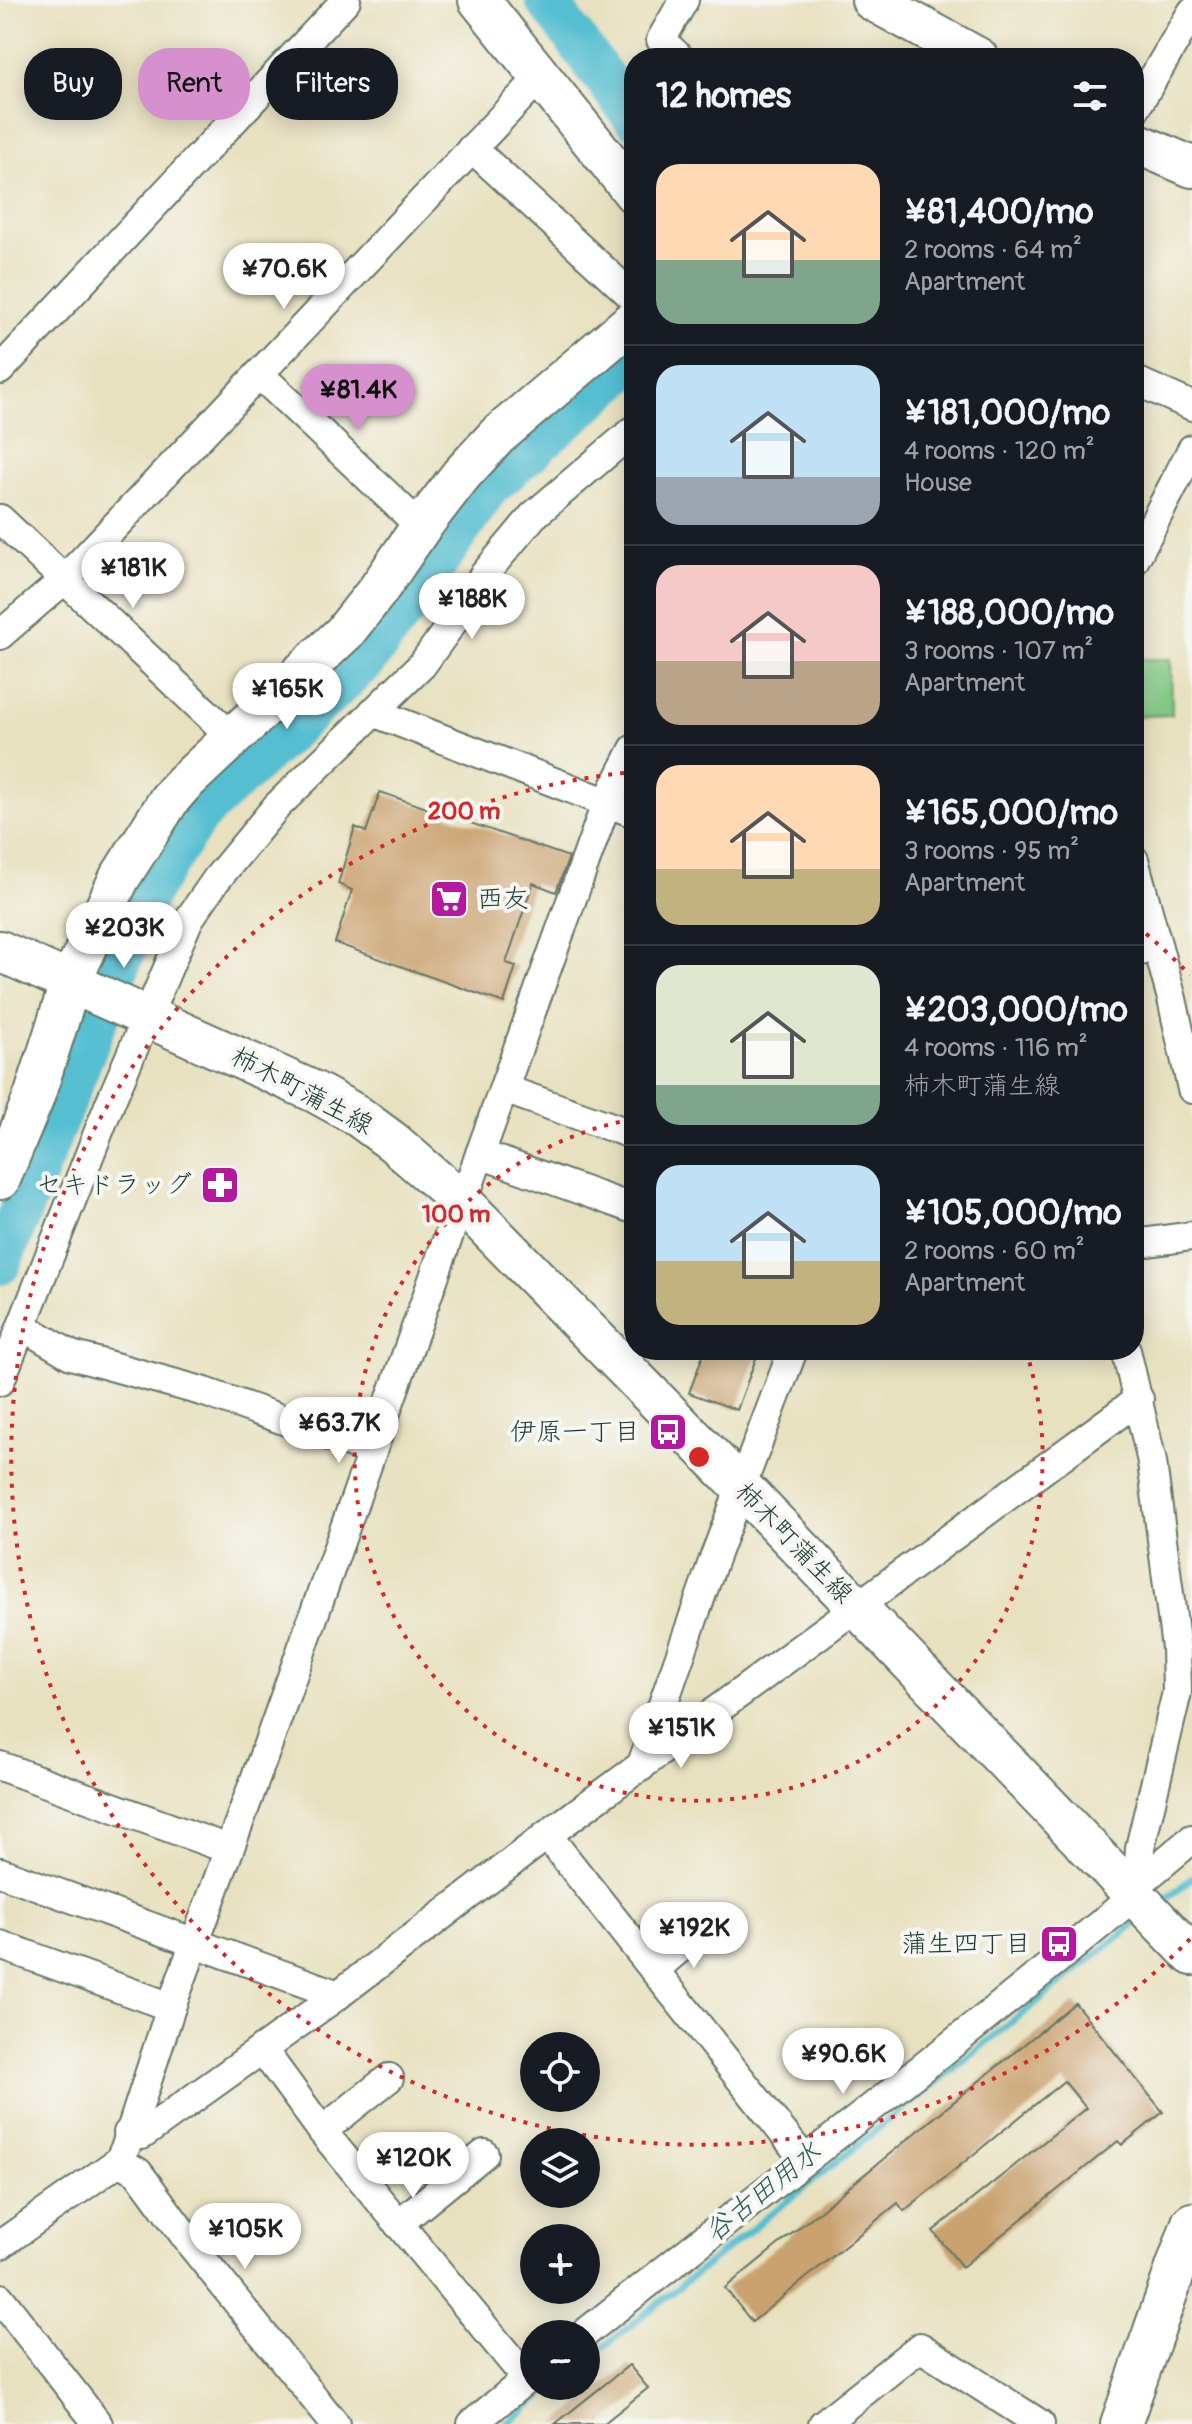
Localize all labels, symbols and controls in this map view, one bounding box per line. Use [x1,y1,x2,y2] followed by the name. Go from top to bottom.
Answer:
[24,48,122,120] chip: Buy
[138,48,250,120] chip: Rent
[266,48,398,120] chip: Filters
[1068,74,1112,118] icon: filters
[656,75,791,118] text: 12 homes
[904,191,1093,234] text: ¥81,400/mo
[720,196,816,292] icon: home
[904,234,1082,266] text: 2 rooms · 64 m²
[219,243,349,311] pin: ¥70.6K
[241,253,327,285] text: ¥70.6K
[904,266,1025,298] text: Apartment
[293,364,423,432] pin: ¥81.4K
[319,374,397,406] text: ¥81.4K
[904,392,1110,435] text: ¥181,000/mo
[720,397,816,493] icon: home
[904,435,1095,467] text: 4 rooms · 120 m²
[904,467,972,499] text: House
[77,542,189,610] pin: ¥181K
[99,552,167,584] text: ¥181K
[416,573,528,641] pin: ¥188K
[437,583,507,615] text: ¥188K
[904,592,1114,635] text: ¥188,000/mo
[720,597,816,693] icon: home
[904,635,1093,667] text: 3 rooms · 107 m²
[231,663,343,731] pin: ¥165K
[904,667,1025,699] text: Apartment
[250,673,324,705] text: ¥165K
[904,792,1118,835] text: ¥165,000/mo
[428,797,500,826] text: 200 m
[720,797,816,893] icon: home
[904,835,1079,867] text: 3 rooms · 95 m²
[904,867,1025,899] text: Apartment
[428,878,470,920] supermarket icon: 西友
[477,883,529,915] place label: 西友
[68,902,180,970] pin: ¥203K
[84,912,164,944] text: ¥203K
[904,989,1128,1032] text: ¥203,000/mo
[720,997,816,1093] icon: home
[904,1032,1088,1064] text: 4 rooms · 116 m²
[226,1040,378,1142] street label: 柿木町蒲生線
[904,1070,1060,1102] text: 柿木町蒲生線
[199,1164,241,1206] pharmacy icon: セキドラッグ
[36,1169,192,1201] place label: セキドラッグ
[904,1192,1122,1235] text: ¥105,000/mo
[720,1197,816,1293] icon: home
[422,1200,490,1229] text: 100 m
[904,1235,1085,1267] text: 2 rooms · 60 m²
[904,1267,1025,1299] text: Apartment
[274,1397,404,1465] pin: ¥63.7K
[298,1407,380,1439] text: ¥63.7K
[647,1411,689,1453] bus stop icon: 伊原一丁目
[510,1416,640,1448] place label: 伊原一丁目
[685,1443,713,1471] centre of rings
[728,1476,860,1610] street label: 柿木町蒲生線
[625,1702,737,1770] pin: ¥151K
[647,1712,715,1744] text: ¥151K
[638,1902,750,1970] pin: ¥192K
[658,1912,730,1944] text: ¥192K
[1038,1923,1080,1965] bus stop icon: 蒲生四丁目
[901,1928,1031,1960] place label: 蒲生四丁目
[778,2028,908,2096] pin: ¥90.6K
[520,2032,600,2400] map controls
[520,2032,600,2112] button: locate
[800,2038,886,2070] text: ¥90.6K
[520,2128,600,2208] button: layers
[357,2132,469,2200] pin: ¥120K
[698,2134,828,2250] water label: 谷古田用水
[375,2142,451,2174] text: ¥120K
[189,2203,301,2271] pin: ¥105K
[207,2213,283,2245] text: ¥105K
[520,2224,600,2304] button: +
[520,2320,600,2400] button: −

